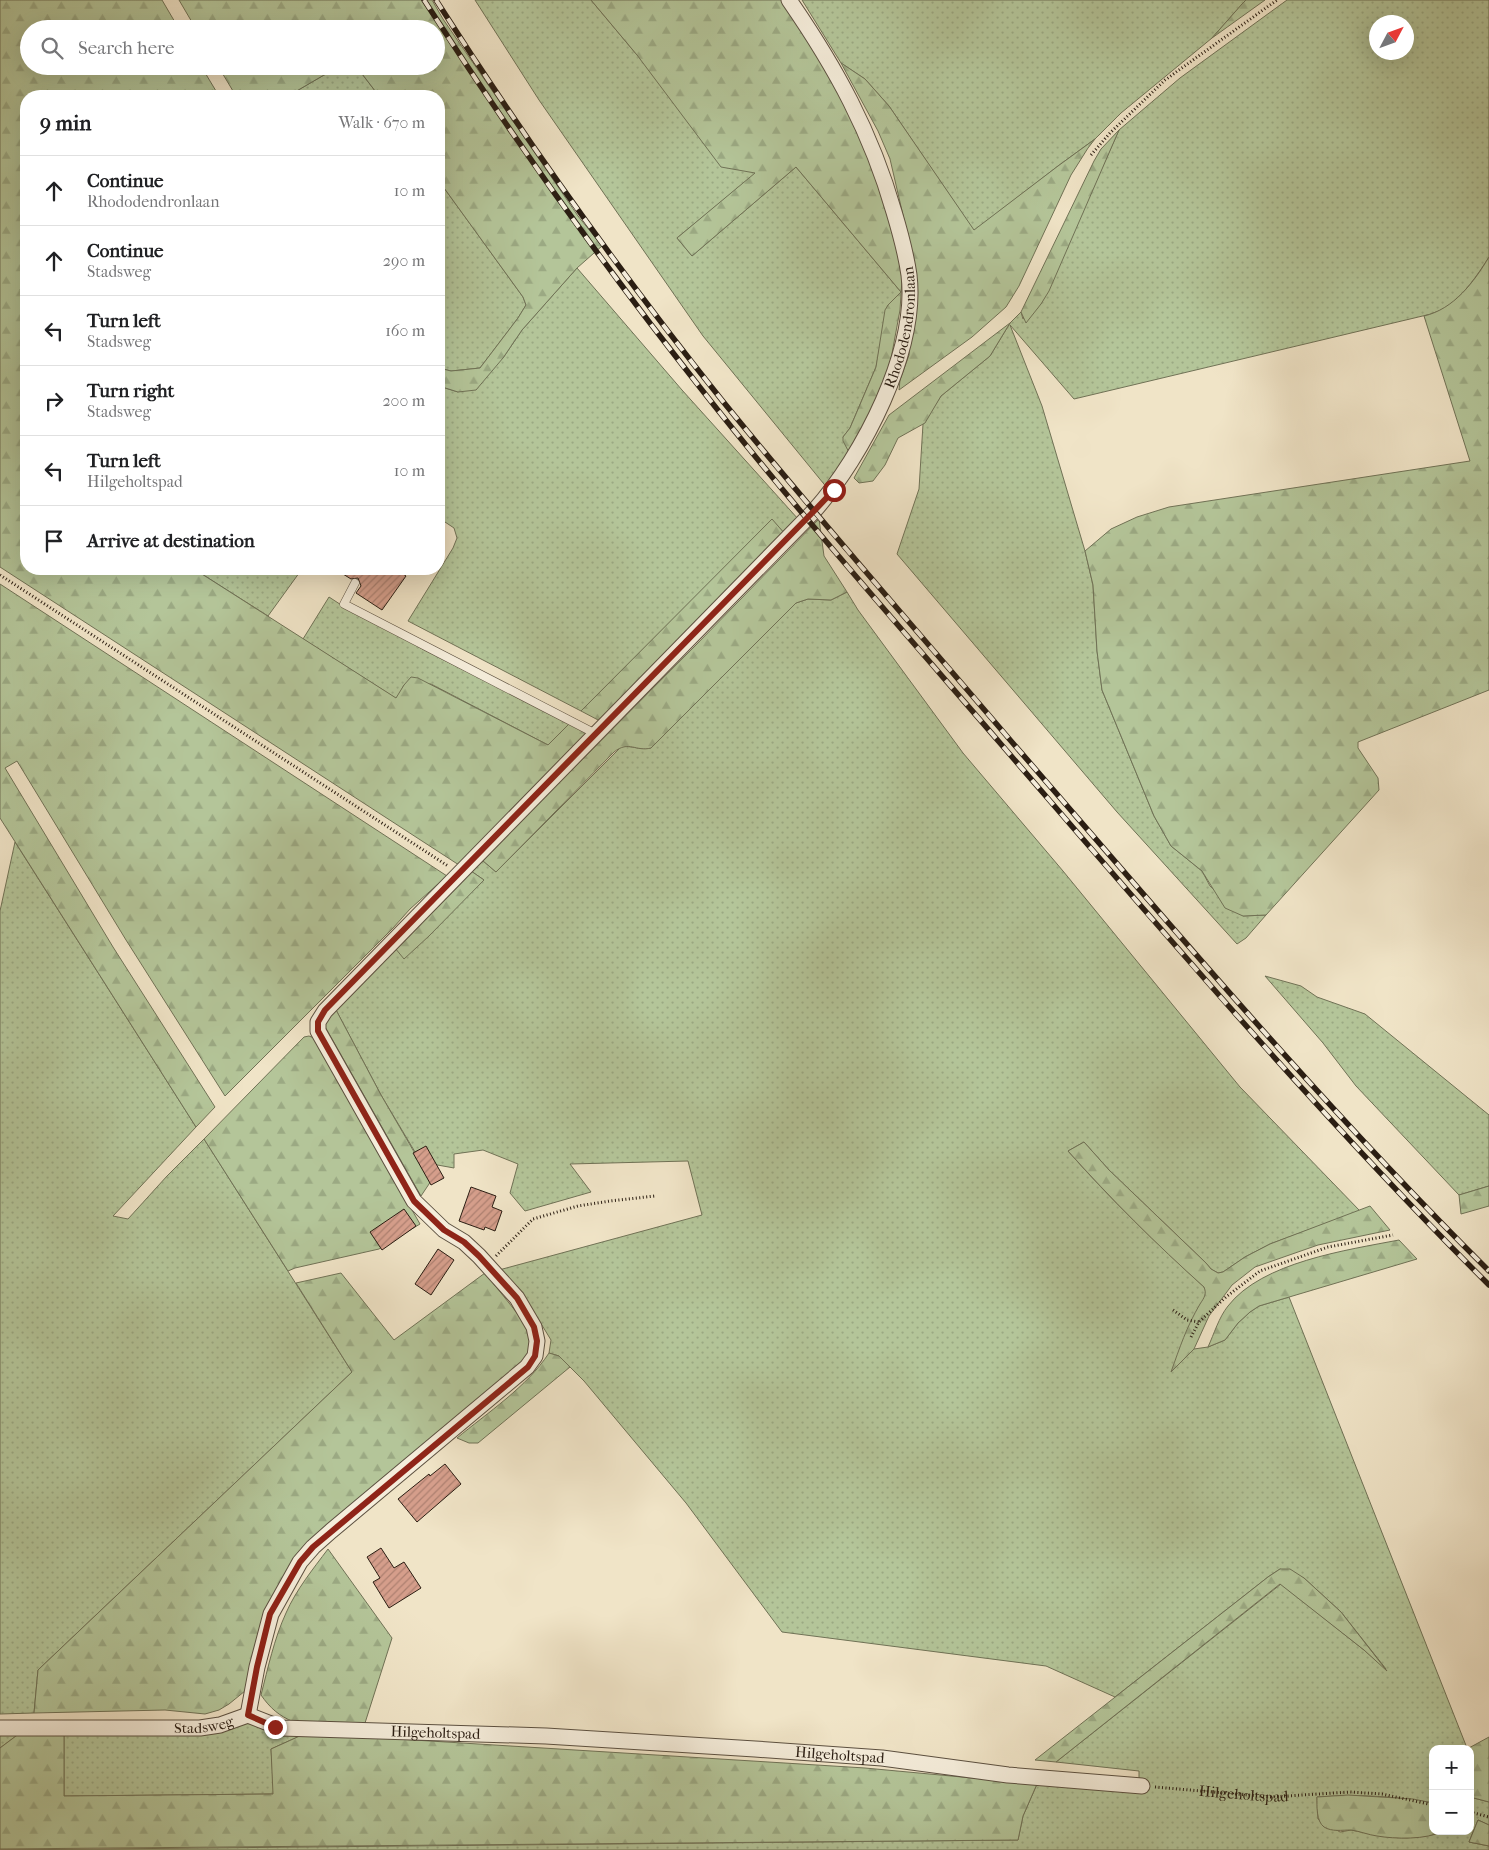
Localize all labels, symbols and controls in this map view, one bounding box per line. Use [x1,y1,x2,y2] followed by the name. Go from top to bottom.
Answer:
[1369,15,1414,60] north arrow
[20,20,445,75] search box
[38,34,66,62] icon: search
[78,37,174,59] text: Search here
[40,111,91,135] text: 9 min
[338,113,425,132] text: Walk · 670 m
[87,170,163,192] text: Continue
[40,177,68,205] icon: ahead
[394,181,425,200] text: 10 m
[87,192,220,211] text: Rhododendronlaan
[87,240,163,262] text: Continue
[40,247,68,275] icon: ahead
[383,251,425,270] text: 290 m
[87,262,151,281] text: Stadsweg
[880,265,919,391] street label: Rhododendronlaan
[87,310,161,332] text: Turn left
[40,317,68,345] icon: left
[385,321,425,340] text: 160 m
[87,332,151,351] text: Stadsweg
[87,380,174,402] text: Turn right
[40,387,68,415] icon: right
[382,391,425,410] text: 200 m
[87,402,151,421] text: Stadsweg
[87,450,161,472] text: Turn left
[40,457,68,485] icon: left
[394,461,425,480] text: 10 m
[87,472,183,491] text: Hilgeholtspad
[823,479,846,502] route start
[40,527,68,555] icon: arrive
[87,530,255,552] text: Arrive at destination
[174,1712,237,1737] street label: Stadsweg
[264,1716,287,1739] route end
[390,1722,481,1743] street label: Hilgeholtspad
[794,1743,886,1767] street label: Hilgeholtspad
[1429,1745,1474,1835] map controls
[1429,1745,1474,1790] button: +
[1198,1782,1290,1806] street label: Hilgeholtspad
[1429,1790,1474,1835] button: −

